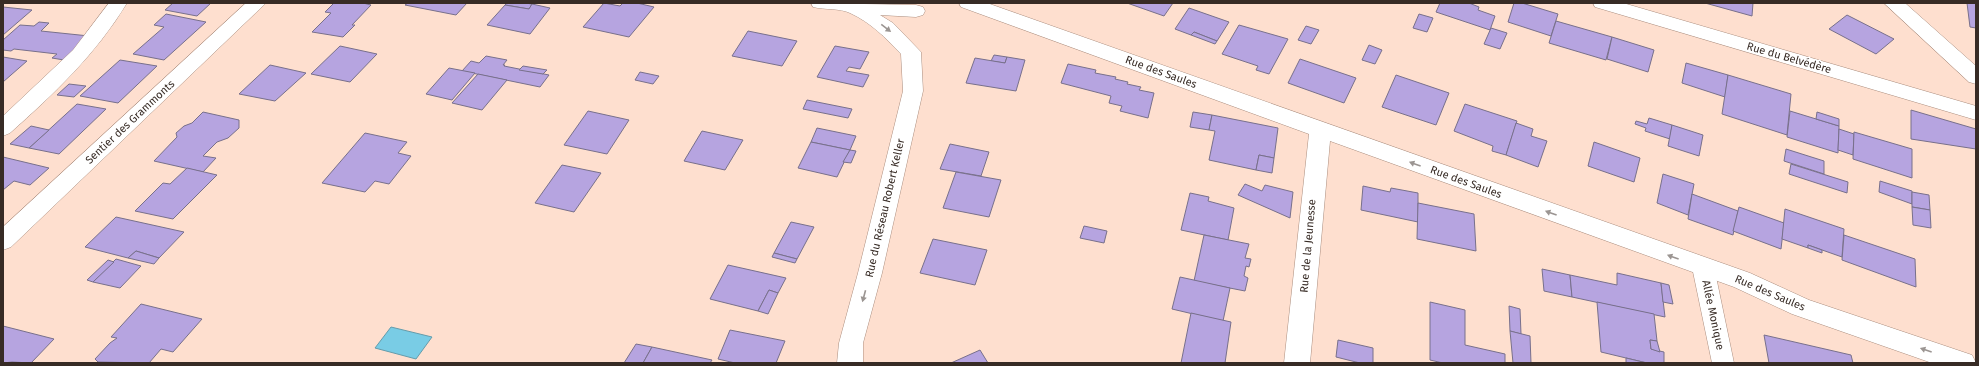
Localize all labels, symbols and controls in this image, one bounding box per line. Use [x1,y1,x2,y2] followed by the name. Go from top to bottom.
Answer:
[881,24,892,32] one-way arrow
[1745,40,1833,76] street label: Rue du Belvédère
[1123,53,1199,91] street label: Rue des Saules
[83,77,177,167] street label: Sentier des Grammonts
[863,137,907,279] street label: Rue du Réseau Robert Keller
[1409,161,1421,167] one-way arrow
[1428,163,1504,201] street label: Rue des Saules
[1297,199,1319,293] street label: Rue de la Jeunesse
[1544,210,1556,216] one-way arrow
[1667,253,1679,259] one-way arrow
[1733,272,1807,314] street label: Rue des Saules
[1699,279,1727,351] street label: Allée Monique
[861,290,867,302] one-way arrow
[1920,347,1932,353] one-way arrow

